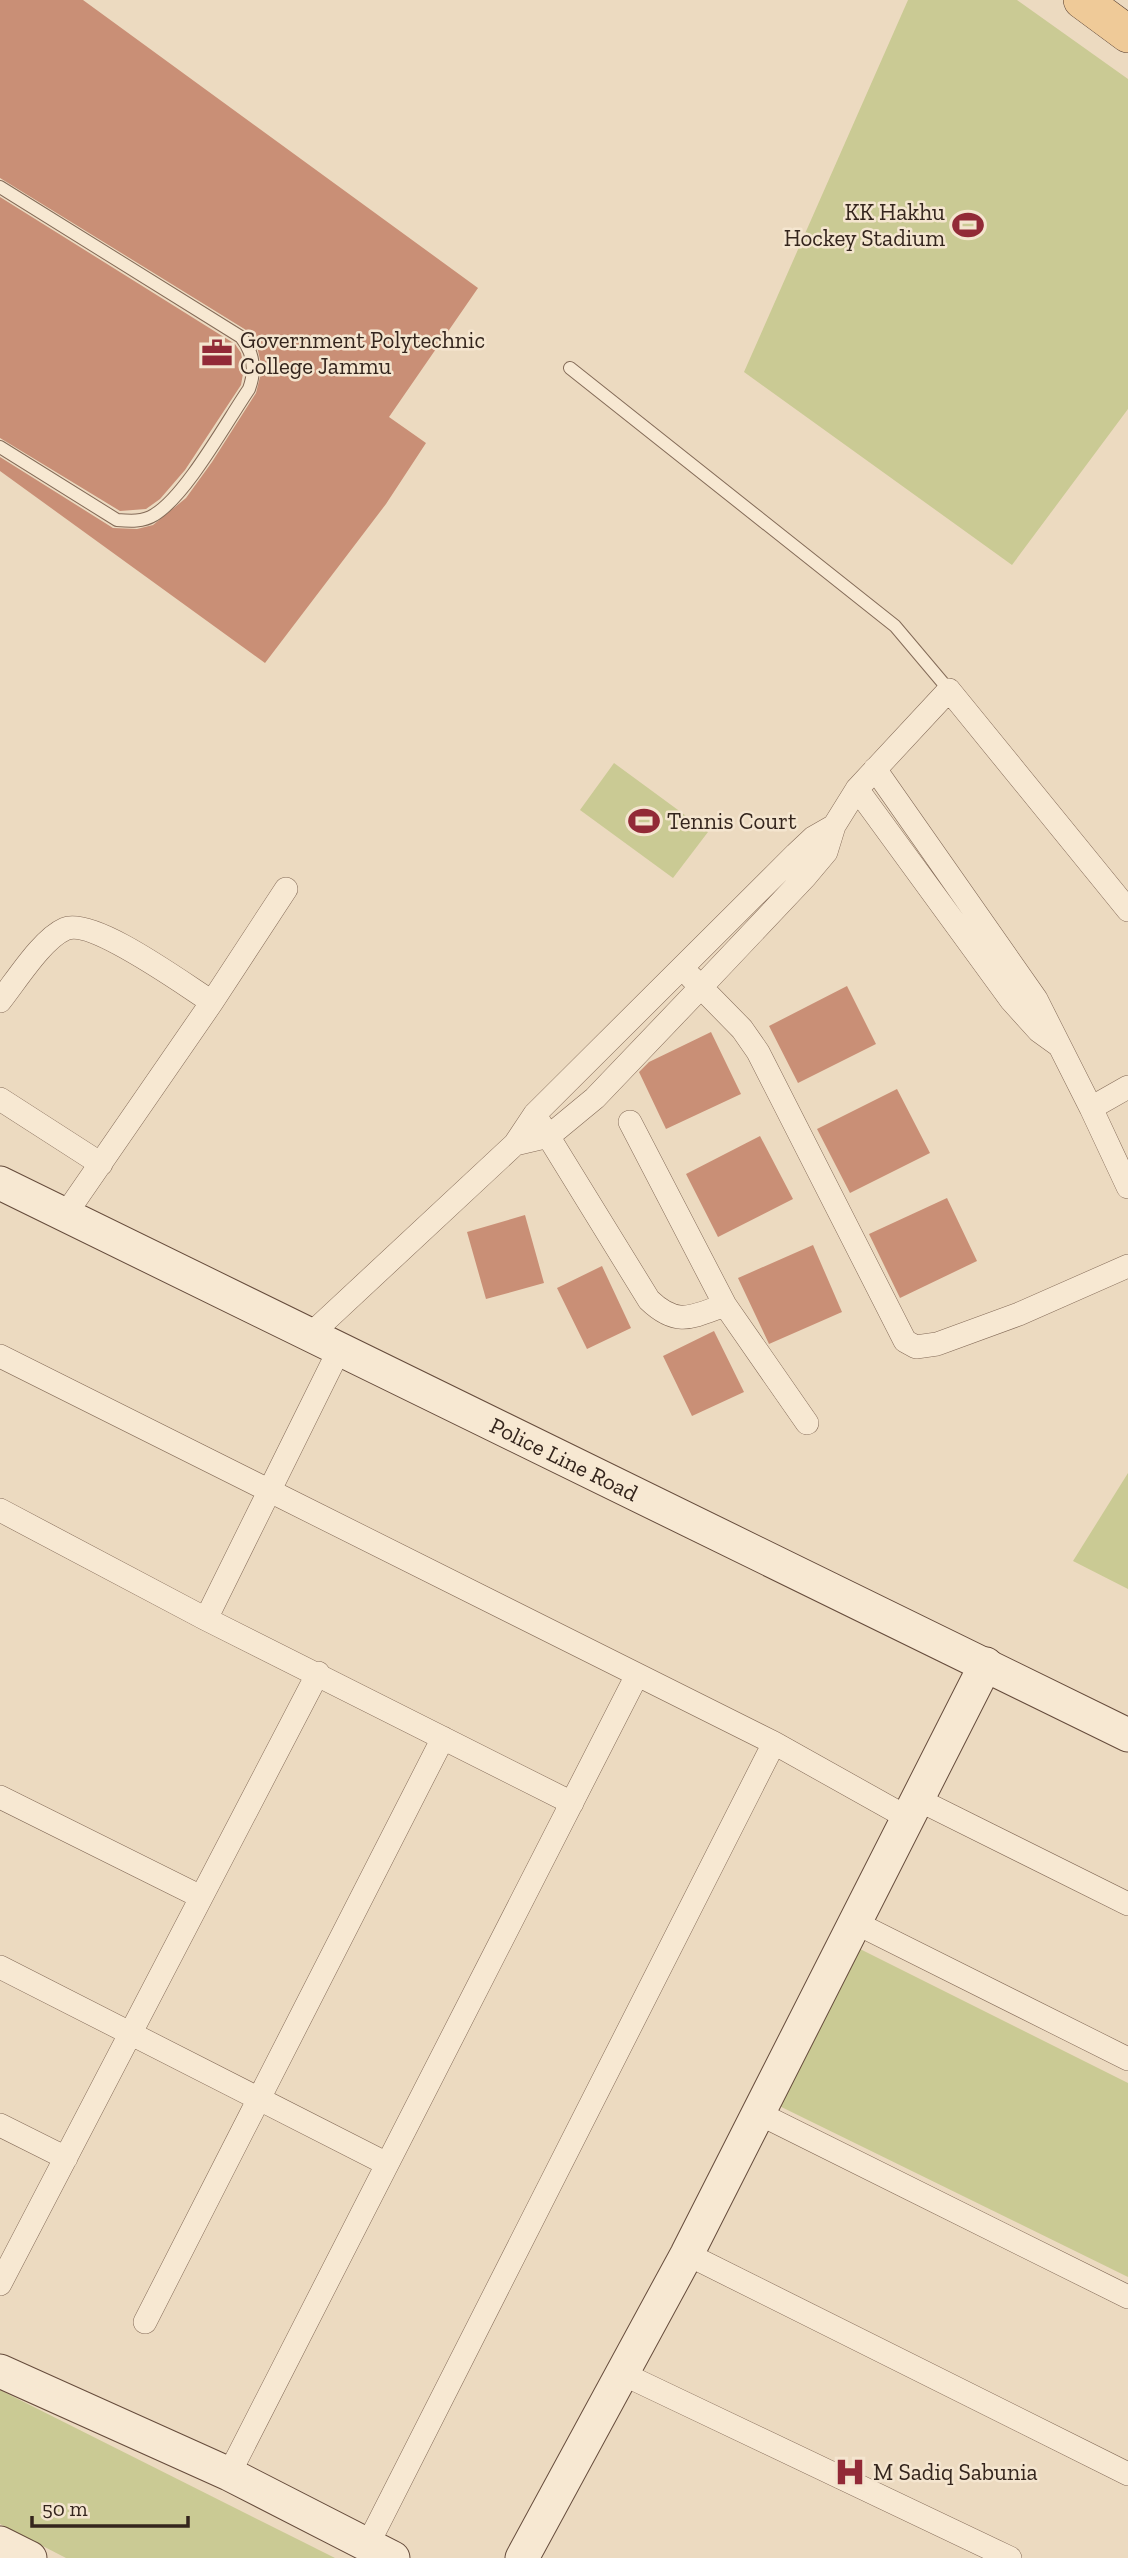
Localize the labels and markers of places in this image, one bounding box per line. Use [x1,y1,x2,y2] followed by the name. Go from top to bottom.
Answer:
[784,198,945,252] place label: KK Hakhu Hockey Stadium
[951,208,985,242] sports icon: KK Hakhu Hockey Stadium
[240,326,485,380] place label: Government Polytechnic College Jammu
[200,336,234,370] office icon: Government Polytechnic College Jammu
[627,804,661,838] sports icon: Tennis Court
[667,807,797,835] place label: Tennis Court
[833,2455,867,2489] hospital icon: M Sadiq Sabunia
[873,2458,1038,2486] place label: M Sadiq Sabunia

